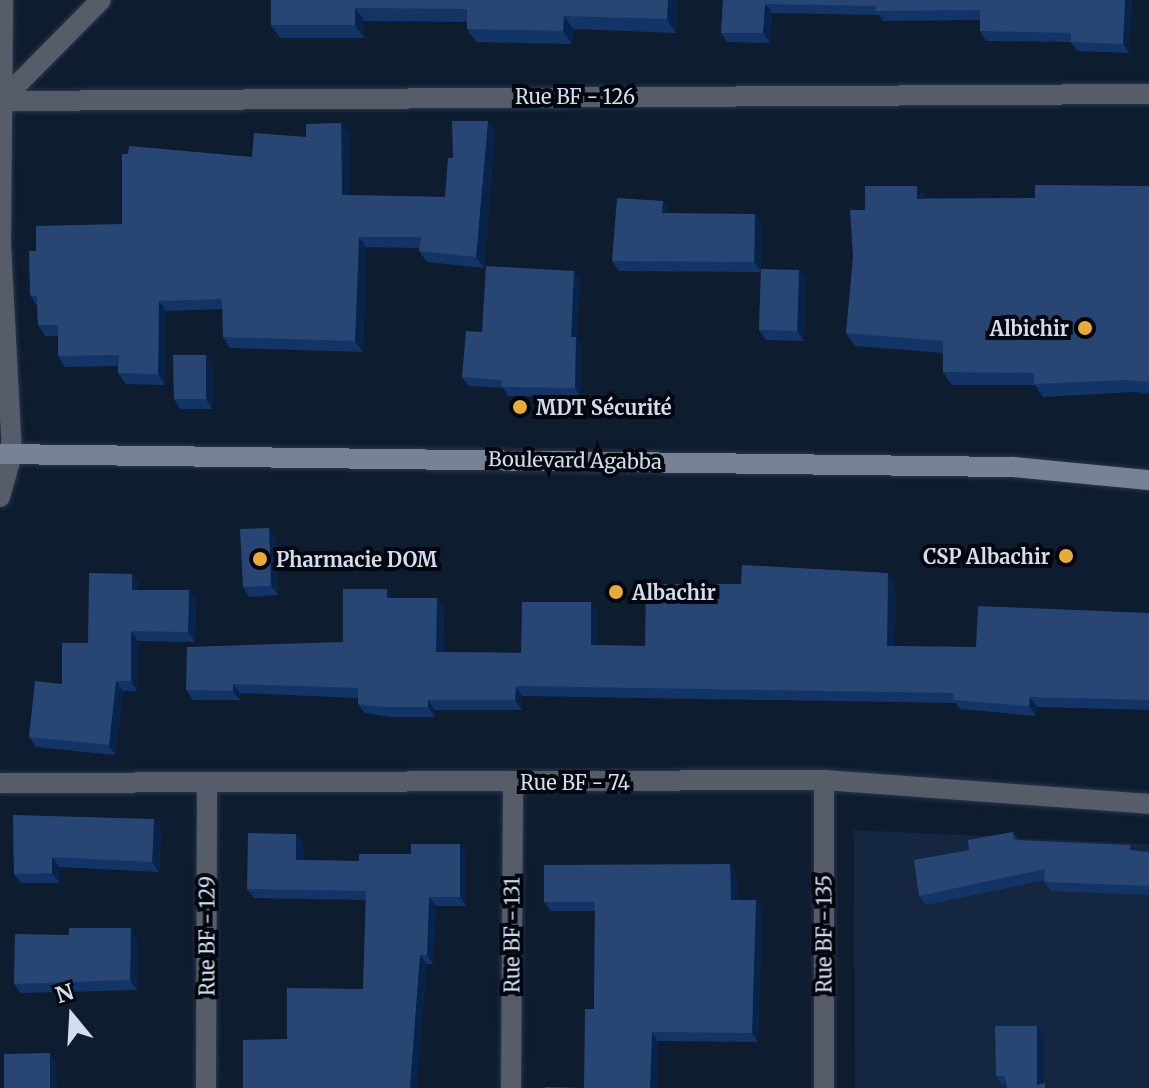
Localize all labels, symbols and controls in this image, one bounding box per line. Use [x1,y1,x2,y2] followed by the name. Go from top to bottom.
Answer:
[515,84,635,108] street label: Rue BF - 126
[990,316,1069,340] place label: Albichir
[1076,319,1094,337] marker: Albichir
[536,395,672,419] place label: MDT Sécurité
[511,398,529,416] marker: MDT Sécurité
[488,446,662,474] street label: Boulevard Agabba
[923,544,1050,568] place label: CSP Albachir
[276,547,437,571] place label: Pharmacie DOM
[1057,547,1075,565] marker: CSP Albachir
[251,550,269,568] marker: Pharmacie DOM
[632,580,716,604] place label: Albachir
[607,583,625,601] marker: Albachir
[520,770,630,794] street label: Rue BF - 74
[812,875,836,993] street label: Rue BF - 135
[195,876,219,996] street label: Rue BF - 129
[500,877,524,993] street label: Rue BF - 131
[32,976,112,1056] north arrow
[52,977,77,1009] text: N

